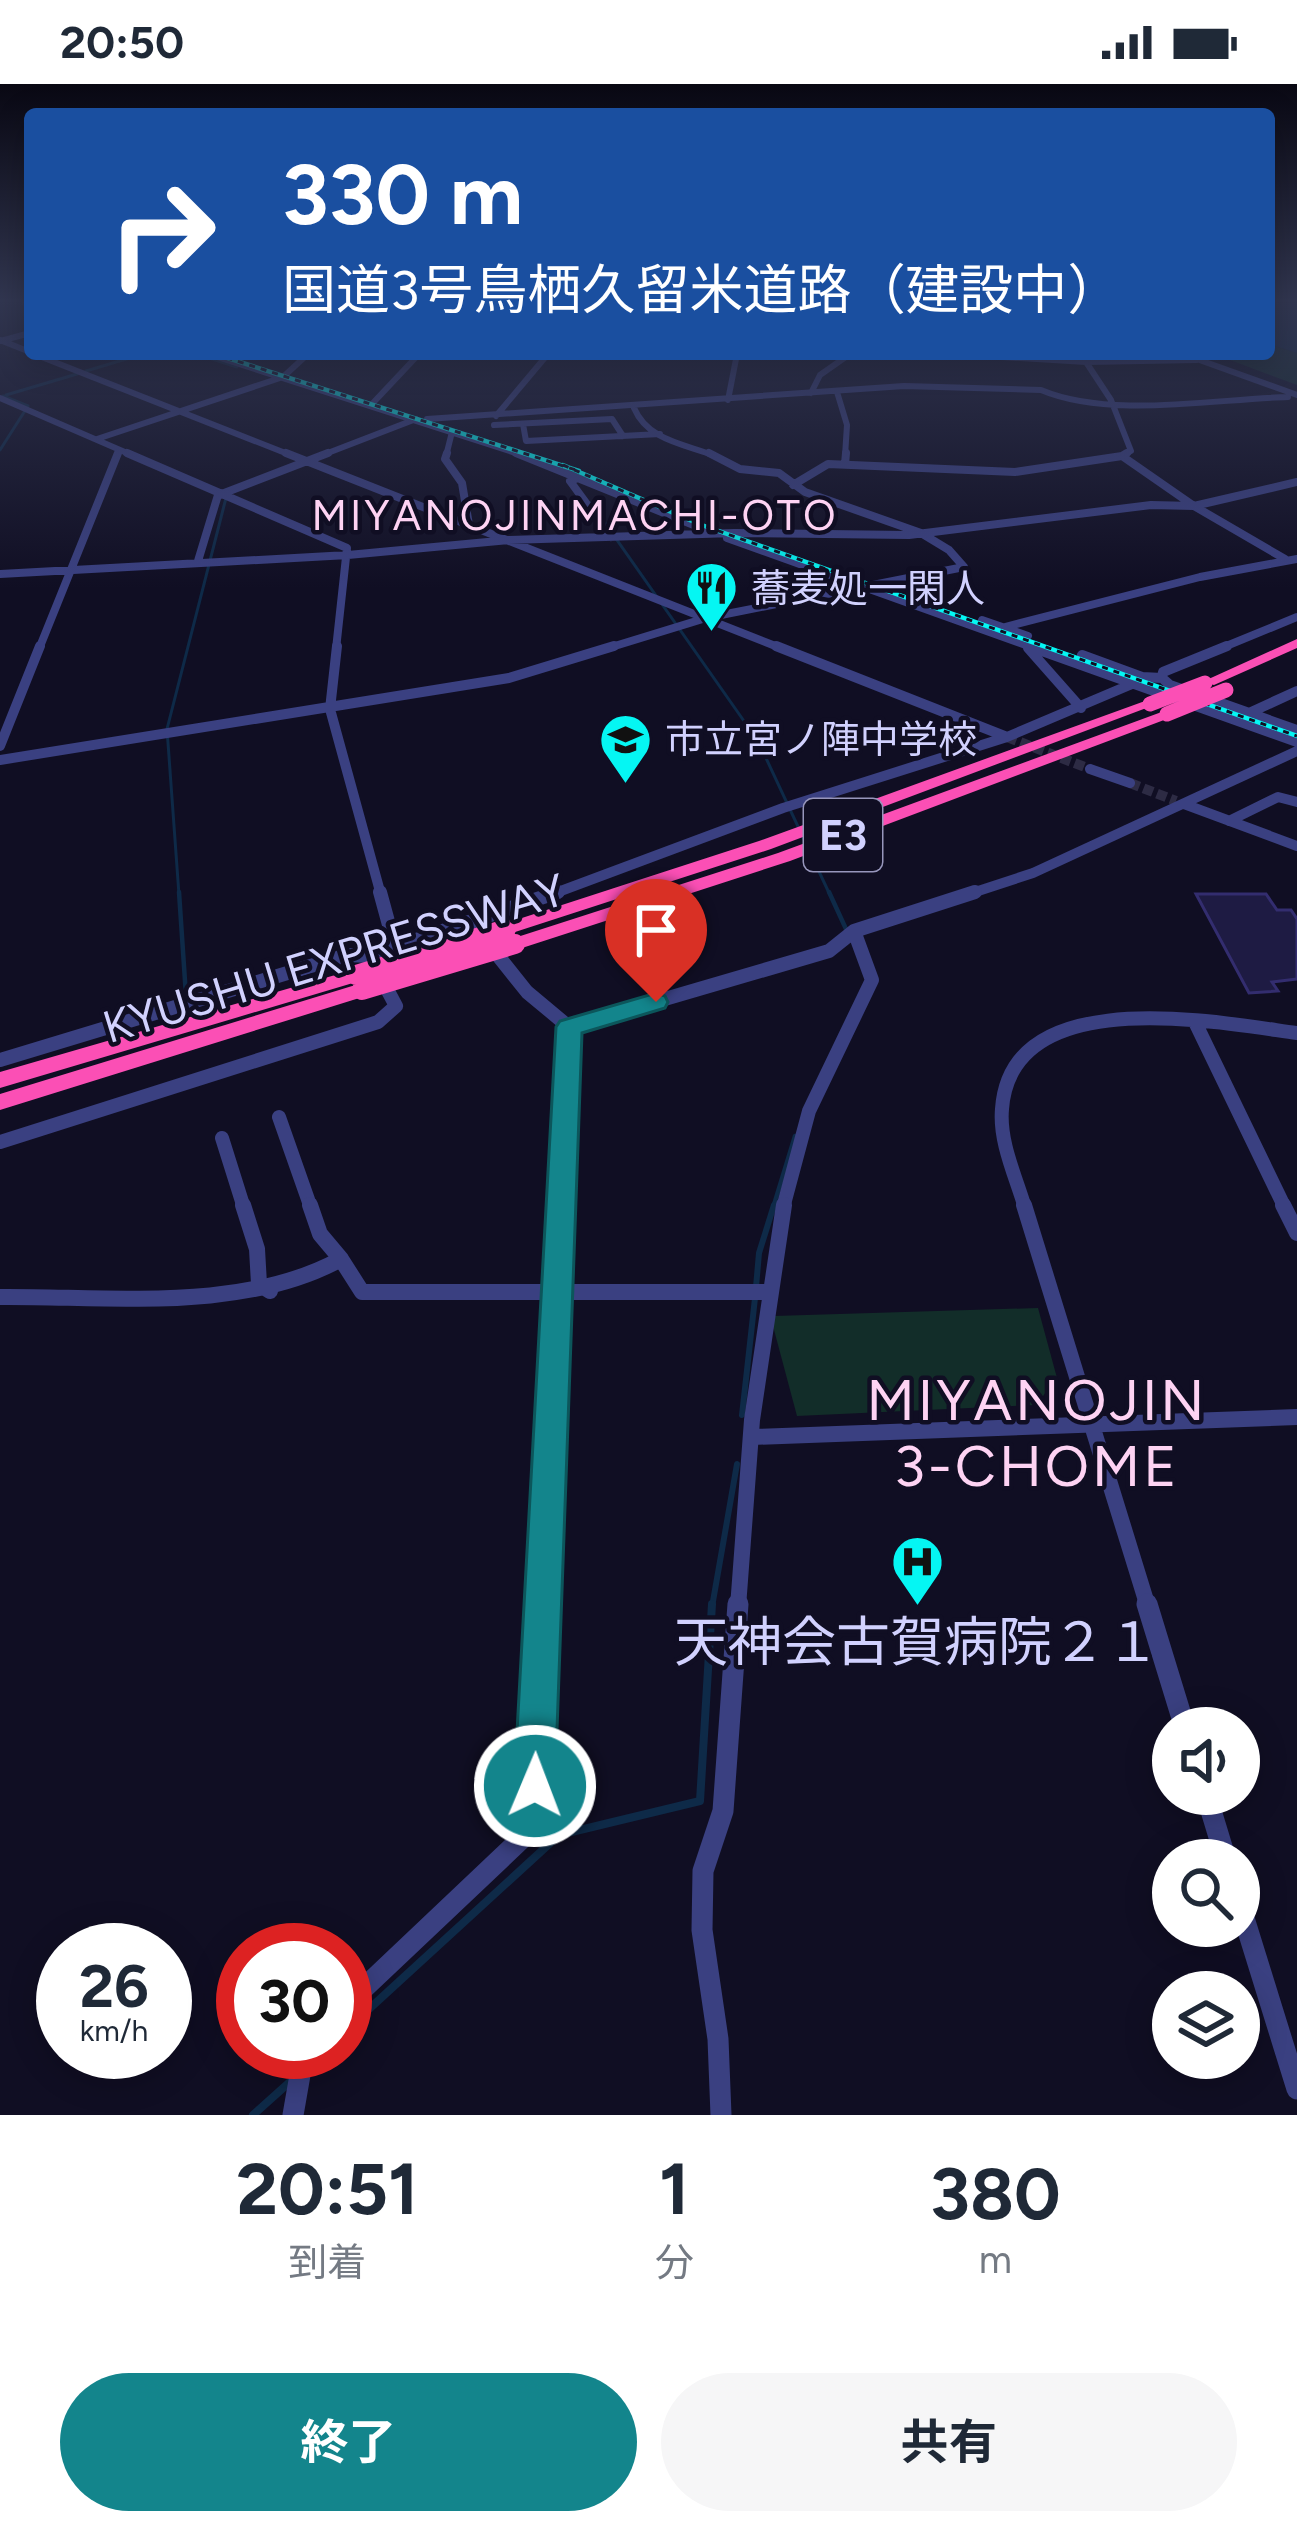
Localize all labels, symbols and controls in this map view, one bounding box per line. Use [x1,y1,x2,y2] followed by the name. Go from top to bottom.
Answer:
[60,15,184,69] text: 20:50
[282,144,523,245] text: 330 m
[84,156,240,312] icon: right
[282,258,1121,323] text: 国道3号鳥栖久留米道路（建設中）
[311,490,839,541] district label: MIYANOJINMACHI-OTO
[684,560,740,634] restaurant icon: 蕎麦処一閑人
[751,565,985,612] place label: 蕎麦処一閑人
[598,711,654,785] school or university icon: 市立宮ノ陣中学校
[665,716,977,763] place label: 市立宮ノ陣中学校
[804,799,882,871] road number: E3
[97,862,571,1054] street label: KYUSHU EXPRESSWAY
[605,879,707,1002] pin
[623,897,689,963] icon: arrive
[867,1366,1207,1500] district label: MIYANOJIN 3-CHOME
[889,1534,945,1608] hospital icon: 天神会古賀病院２１
[674,1610,1160,1675] place label: 天神会古賀病院２１
[1152,1707,1260,2079] map controls
[1152,1707,1260,1815] button: sound
[472,1723,598,1849] position arrow
[1152,1839,1260,1947] button: search
[216,1923,372,2079] speed limit sign: 30
[79,1950,149,2022] text: 26
[1152,1971,1260,2079] button: layers
[80,2012,148,2049] text: km/h
[236,2146,418,2232] text: 20:51
[659,2146,689,2232] text: 1
[930,2151,1061,2237] text: 380
[979,2236,1012,2283] text: m
[288,2239,366,2286] text: 到着
[655,2239,694,2286] text: 分
[60,2373,637,2511] button: 終了
[661,2373,1237,2511] button: 共有

